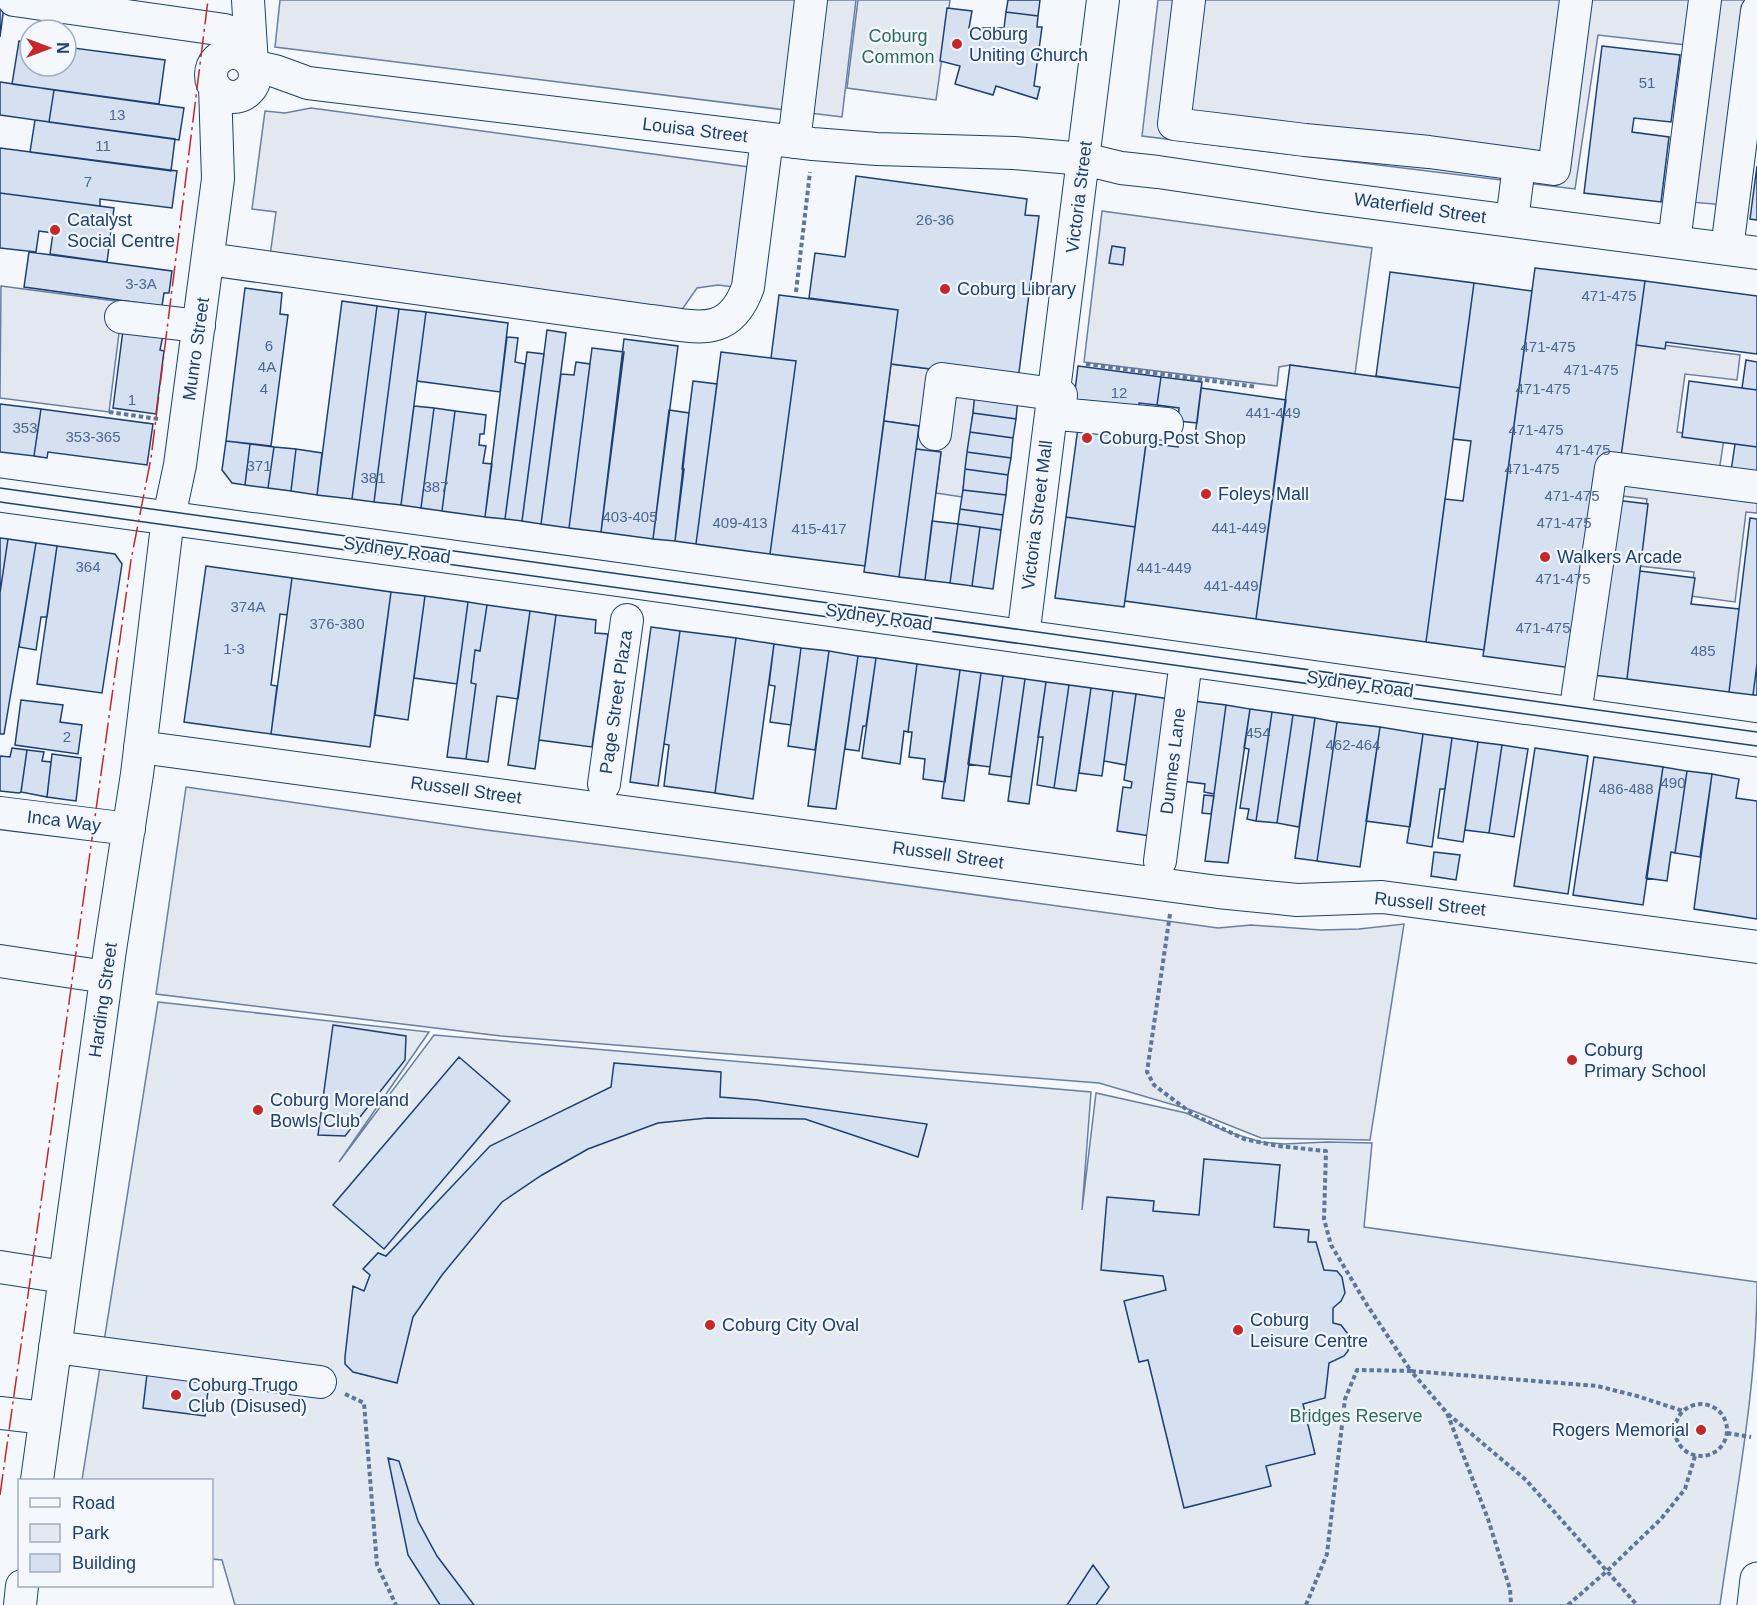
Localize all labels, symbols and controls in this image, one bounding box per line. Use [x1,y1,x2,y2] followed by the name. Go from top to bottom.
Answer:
[18,18,78,78] north arrow
[969,24,1088,65] place label: Coburg Uniting Church
[861,26,935,67] park label: Coburg Common
[950,37,964,51] marker: Coburg Uniting Church
[54,42,71,54] text: N
[1639,74,1655,91] house number: 51
[109,106,125,123] house number: 13
[641,114,749,146] street label: Louisa Street
[95,137,111,154] house number: 11
[1062,140,1096,254] street label: Victoria Street
[84,173,92,190] house number: 7
[1353,189,1487,227] street label: Waterfield Street
[67,210,175,251] place label: Catalyst Social Centre
[916,211,954,228] house number: 26-36
[48,223,62,237] marker: Catalyst Social Centre
[125,275,157,292] house number: 3-3A
[957,279,1076,299] place label: Coburg Library
[938,282,952,296] marker: Coburg Library
[1581,287,1637,304] house number: 471-475
[179,296,213,402] street label: Munro Street
[265,337,273,354] house number: 6
[1520,338,1576,355] house number: 471-475
[258,358,276,375] house number: 4A
[1563,361,1619,378] house number: 471-475
[260,380,268,397] house number: 4
[1515,380,1571,397] house number: 471-475
[1111,384,1127,401] house number: 12
[128,391,136,408] house number: 1
[1245,404,1301,421] house number: 441-449
[12,419,38,436] house number: 353
[1508,421,1564,438] house number: 471-475
[65,428,121,445] house number: 353-365
[1099,428,1246,448] place label: Coburg Post Shop
[1080,431,1094,445] marker: Coburg Post Shop
[1018,439,1056,591] street label: Victoria Street Mall
[1555,441,1611,458] house number: 471-475
[246,457,272,474] house number: 371
[1504,460,1560,477] house number: 471-475
[360,469,386,486] house number: 381
[423,478,449,495] house number: 387
[1218,484,1309,504] place label: Foleys Mall
[1199,487,1213,501] marker: Foleys Mall
[1544,487,1600,504] house number: 471-475
[602,508,658,525] house number: 403-405
[712,514,768,531] house number: 409-413
[1536,514,1592,531] house number: 471-475
[1211,519,1267,536] house number: 441-449
[791,520,847,537] house number: 415-417
[342,533,452,567] street label: Sydney Road
[1557,547,1682,567] place label: Walkers Arcade
[1538,550,1552,564] marker: Walkers Arcade
[75,558,101,575] house number: 364
[1136,559,1192,576] house number: 441-449
[1535,570,1591,587] house number: 471-475
[1203,577,1259,594] house number: 441-449
[230,598,266,615] house number: 374A
[824,600,934,634] street label: Sydney Road
[309,615,365,632] house number: 376-380
[1515,619,1571,636] house number: 471-475
[596,628,636,775] street label: Page Street Plaza
[223,640,245,657] house number: 1-3
[1690,642,1716,659] house number: 485
[1305,667,1415,701] street label: Sydney Road
[1157,707,1189,815] street label: Dunnes Lane
[1245,724,1271,741] house number: 454
[63,728,71,745] house number: 2
[1325,736,1381,753] house number: 462-464
[409,772,523,808] street label: Russell Street
[1660,774,1686,791] house number: 490
[1598,780,1654,797] house number: 486-488
[26,807,102,835] street label: Inca Way
[891,837,1005,873] street label: Russell Street
[1373,888,1487,920] street label: Russell Street
[85,941,121,1059] street label: Harding Street
[1584,1040,1706,1081] place label: Coburg Primary School
[1565,1053,1579,1067] marker: Coburg Primary School
[270,1090,409,1131] place label: Coburg Moreland Bowls Club
[251,1103,265,1117] marker: Coburg Moreland Bowls Club
[1250,1310,1368,1351] place label: Coburg Leisure Centre
[722,1315,859,1335] place label: Coburg City Oval
[703,1318,717,1332] marker: Coburg City Oval
[1231,1323,1245,1337] marker: Coburg Leisure Centre
[188,1375,307,1416] place label: Coburg Trugo Club (Disused)
[169,1388,183,1402] marker: Coburg Trugo Club (Disused)
[1289,1406,1423,1426] park label: Bridges Reserve
[1552,1420,1689,1440] place label: Rogers Memorial
[1694,1423,1708,1437] marker: Rogers Memorial
[18,1479,213,1587] legend
[72,1493,115,1513] text: Road
[72,1523,110,1543] text: Park
[72,1553,136,1573] text: Building

